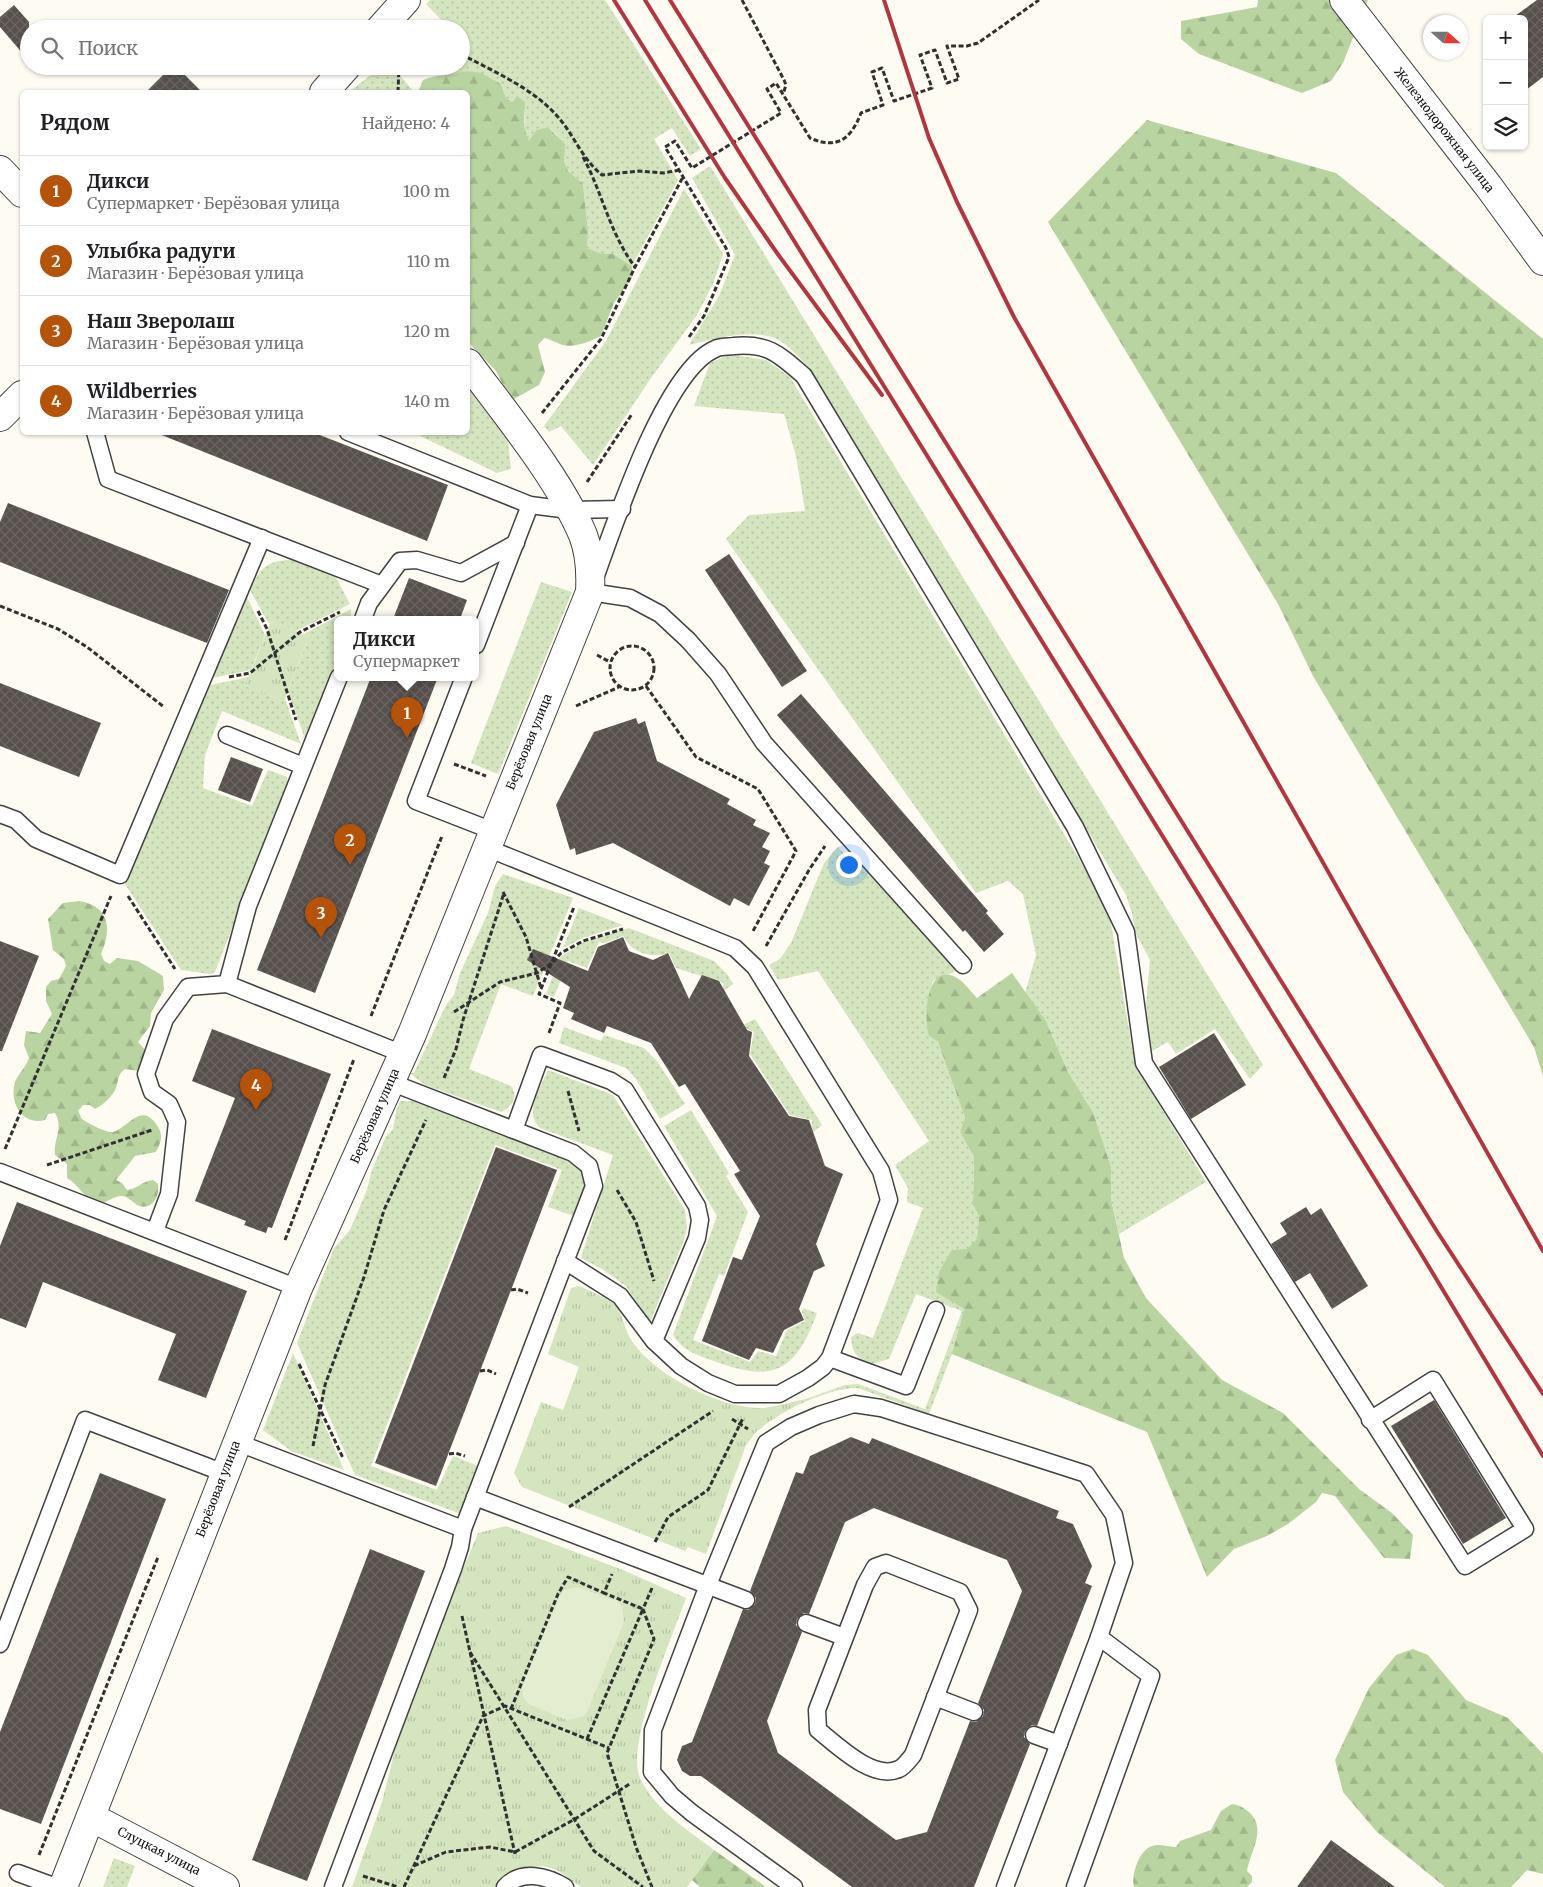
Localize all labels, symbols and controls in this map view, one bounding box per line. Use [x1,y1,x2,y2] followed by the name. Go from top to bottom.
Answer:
[1423,15,1468,60] north arrow
[1483,15,1528,150] map controls
[1483,15,1528,60] button: +
[20,20,470,75] search box
[38,34,66,62] icon: search
[78,36,138,60] text: Поиск
[1483,60,1528,105] button: −
[1391,64,1498,195] street label: Железнодорожная улица
[1483,105,1528,150] button: layers
[40,109,110,136] text: Рядом
[362,113,450,133] text: Найдено: 4
[87,169,150,193] text: Дикси
[52,181,60,201] text: 1
[403,181,450,201] text: 100 m
[87,193,340,213] text: Супермаркет · Берёзовая улица
[87,239,236,263] text: Улыбка радуги
[51,251,61,271] text: 2
[407,251,450,271] text: 110 m
[87,263,304,283] text: Магазин · Берёзовая улица
[87,309,235,333] text: Наш Зверолаш
[51,321,61,341] text: 3
[404,321,450,341] text: 120 m
[87,333,304,353] text: Магазин · Берёзовая улица
[87,379,197,403] text: Wildberries
[51,391,61,411] text: 4
[404,391,450,411] text: 140 m
[87,403,304,423] text: Магазин · Берёзовая улица
[334,616,479,681] popup
[353,627,415,651] text: Дикси
[353,651,460,671] text: Супермаркет
[502,691,555,792] street label: Берёзовая улица
[391,697,423,738] pin: 1
[334,824,366,865] pin: 2
[836,852,862,878] your location
[305,897,337,938] pin: 3
[347,1065,402,1166] street label: Берёзовая улица
[240,1069,272,1110] pin: 4
[192,1438,243,1539] street label: Берёзовая улица
[115,1823,204,1878] street label: Слуцкая улица

